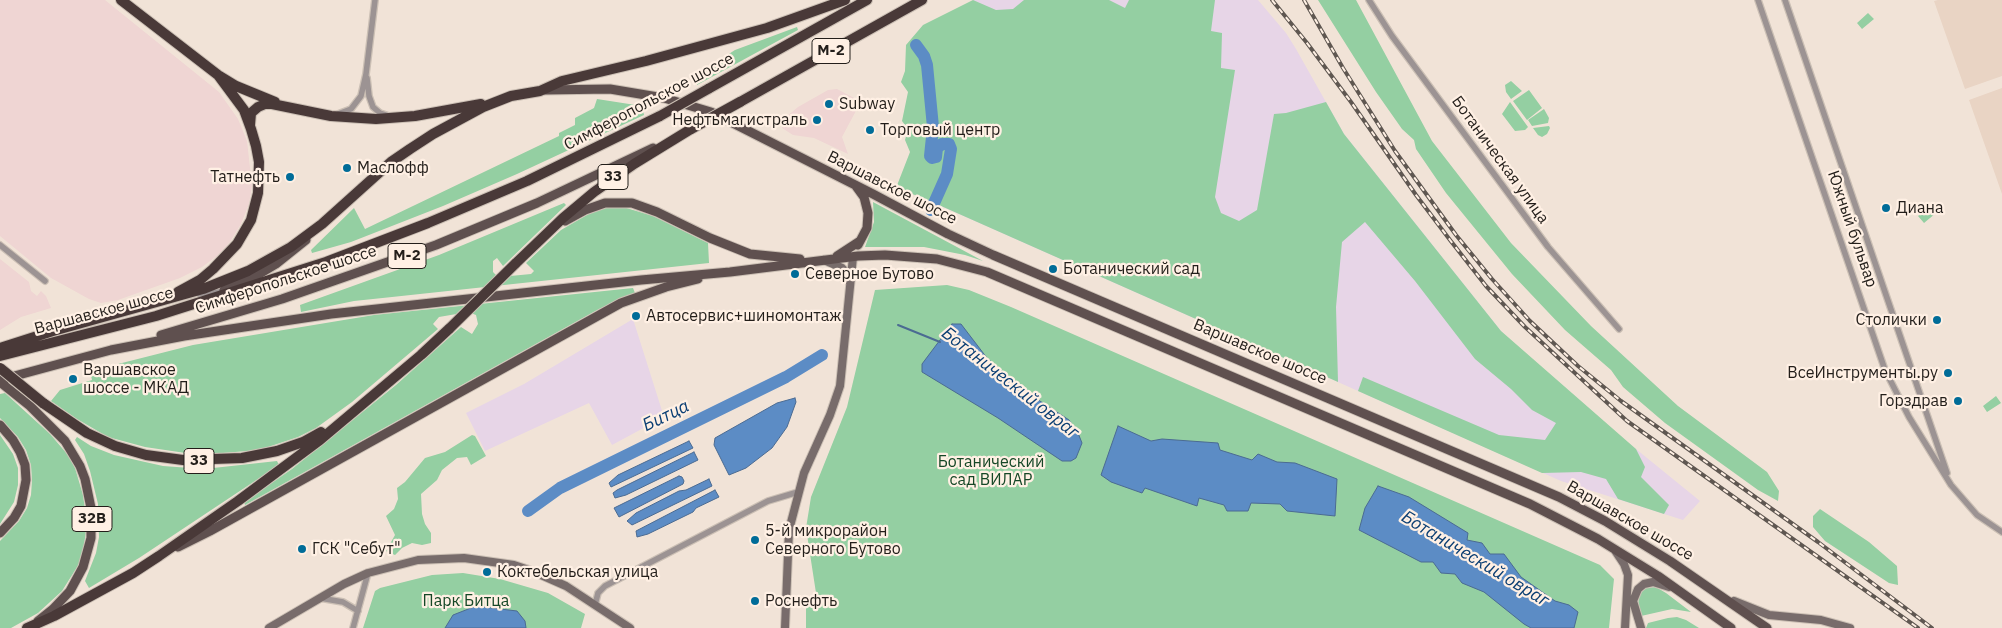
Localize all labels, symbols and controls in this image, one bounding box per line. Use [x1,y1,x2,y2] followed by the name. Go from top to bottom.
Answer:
[812,38,850,64] road number: М-2
[561,49,737,155] street label: Симферопольское шоссе
[1447,93,1553,227] street label: Ботаническая улица
[839,94,895,114] place label: Subway
[823,98,835,110] marker: Subway
[672,110,807,130] place label: Нефтьмагистраль
[811,114,823,126] marker: Нефтьмагистраль
[880,120,1000,140] place label: Торговый центр
[864,124,876,136] marker: Торговый центр
[824,147,960,229] street label: Варшавское шоссе
[357,158,429,178] place label: Маслофф
[341,162,353,174] marker: Маслофф
[598,164,628,190] road number: 33
[210,167,280,187] place label: Татнефть
[1823,168,1881,290] street label: Южный бульвар
[284,171,296,183] marker: Татнефть
[1896,198,1944,218] place label: Диана
[1880,202,1892,214] marker: Диана
[193,242,379,318] street label: Симферопольское шоссе
[388,244,426,268] road number: М-2
[1063,259,1200,279] place label: Ботанический сад
[1047,263,1059,275] marker: Ботанический сад
[805,264,934,284] place label: Северное Бутово
[789,268,801,280] marker: Северное Бутово
[32,283,176,339] street label: Варшавское шоссе
[646,306,842,326] place label: Автосервис+шиномонтаж
[630,310,642,322] marker: Автосервис+шиномонтаж
[1856,310,1927,330] place label: Столички
[1931,314,1943,326] marker: Столички
[1190,315,1330,389] street label: Варшавское шоссе
[937,323,1083,443] water label: Ботанический овраг
[83,360,189,398] place label: Варшавское шоссе - МКАД
[1787,363,1938,383] place label: ВсеИнструменты.ру
[1942,367,1954,379] marker: ВсеИнструменты.ру
[67,373,79,385] marker: Варшавское шоссе - МКАД
[1879,391,1948,411] place label: Горздрав
[639,395,693,437] water label: Битца
[1952,395,1964,407] marker: Горздрав
[184,448,214,474] road number: 33
[938,452,1044,490] park label: Ботанический сад ВИЛАР
[1563,477,1697,565] street label: Варшавское шоссе
[72,506,112,532] road number: 32B
[1397,506,1553,612] water label: Ботанический овраг
[765,521,901,559] place label: 5-й микрорайон Северного Бутово
[749,534,761,546] marker: 5-й микрорайон Северного Бутово
[312,539,401,559] place label: ГСК "Себут"
[296,543,308,555] marker: ГСК "Себут"
[497,562,658,582] place label: Коктебельская улица
[481,566,493,578] marker: Коктебельская улица
[423,591,509,611] park label: Парк Битца
[765,591,837,611] place label: Роснефть
[749,595,761,607] marker: Роснефть

